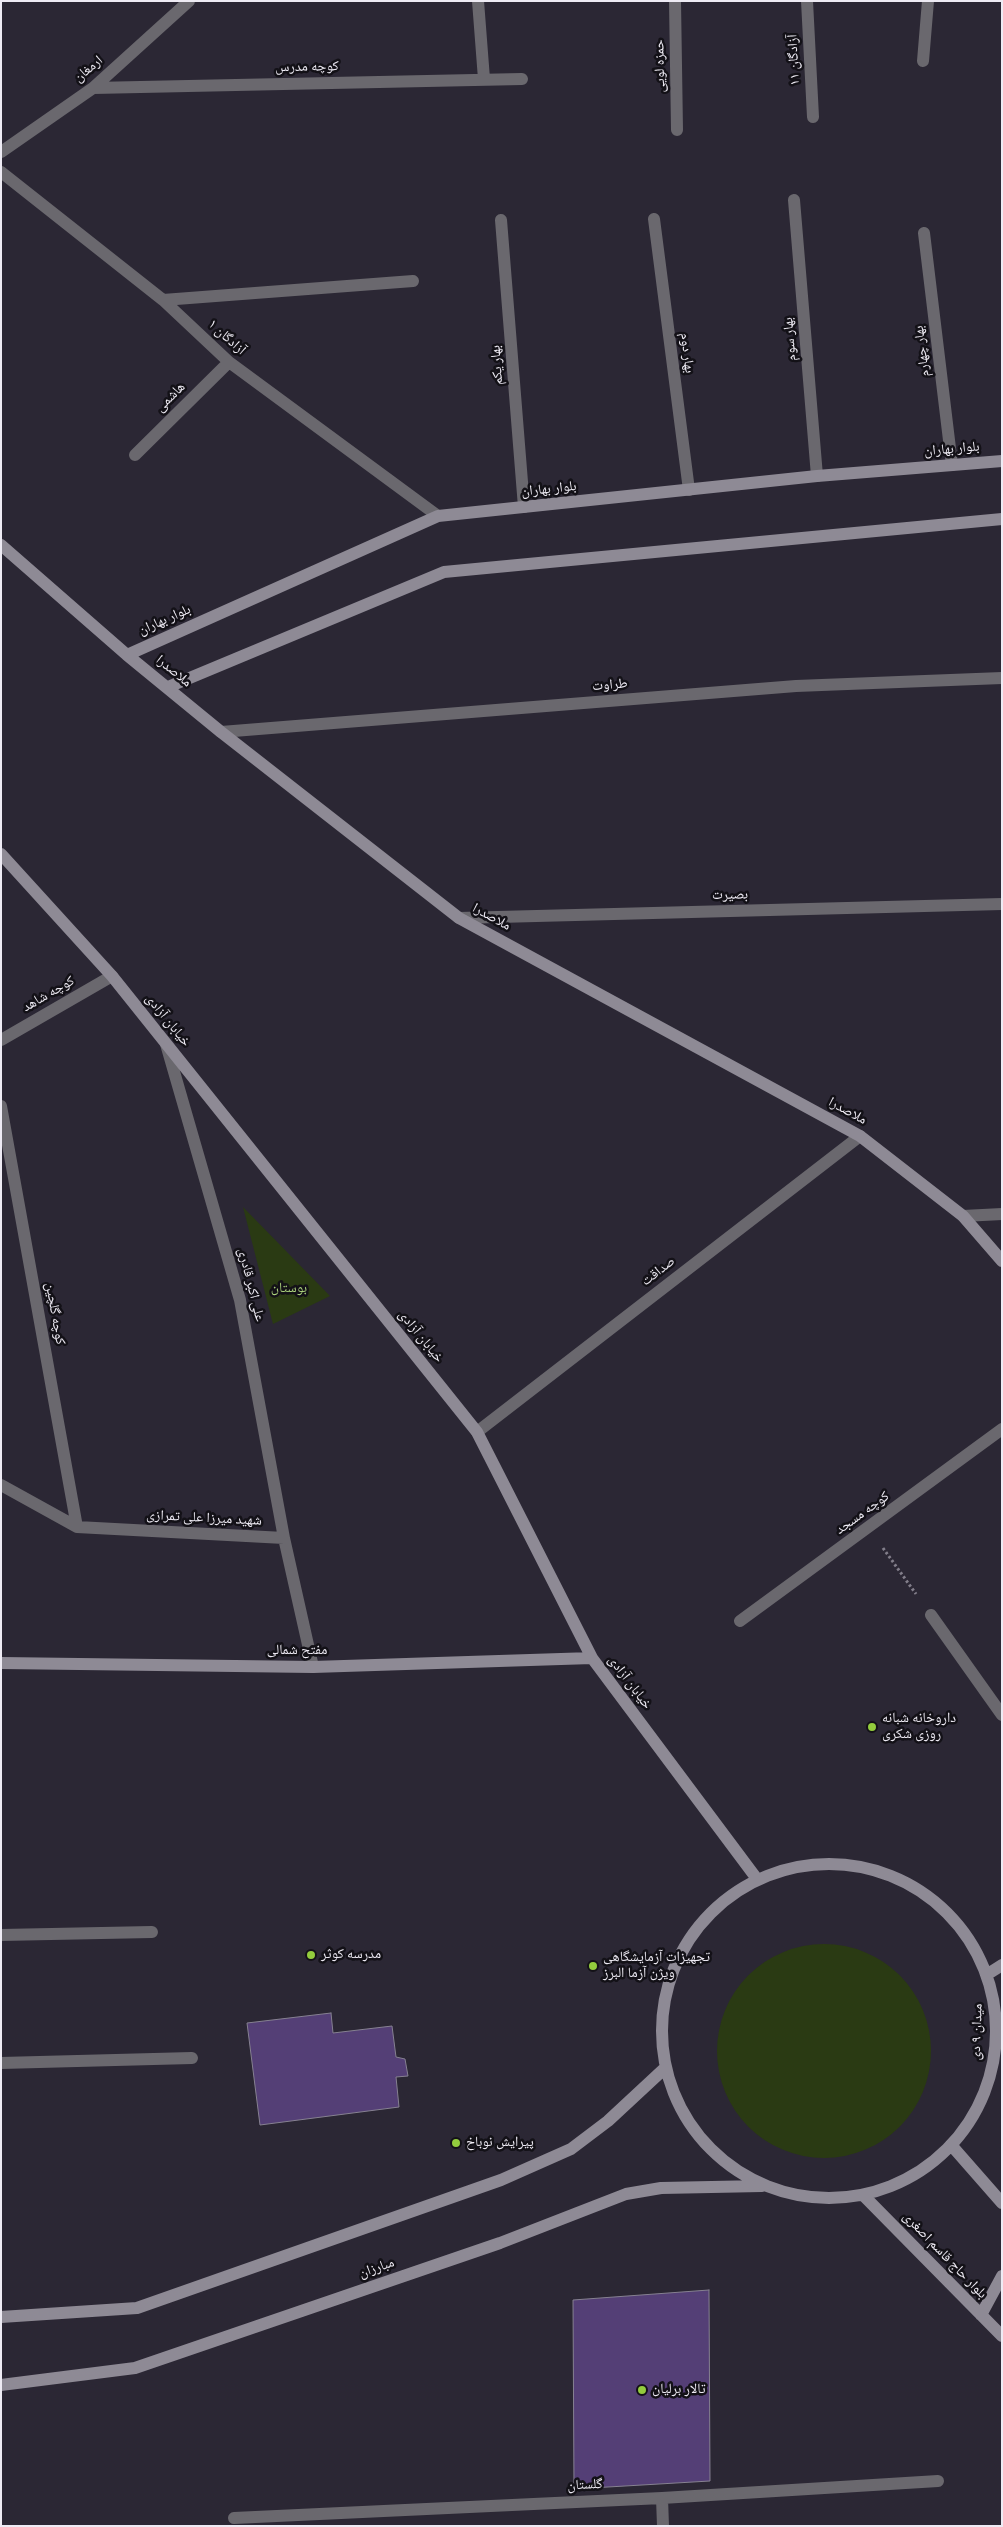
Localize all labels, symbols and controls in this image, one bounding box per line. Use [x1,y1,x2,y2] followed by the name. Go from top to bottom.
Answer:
[785,34,805,86] street label: آزادگان ۱۱
[652,39,670,93] street label: حمزه لویی
[71,53,107,87] street label: ارمغان
[275,59,339,77] street label: کوچه مدرس
[781,316,801,362] street label: بهار سوم
[204,317,248,359] street label: آزادگان ۱
[912,324,934,378] street label: بهار چهارم
[675,332,697,374] street label: بهار دوم
[488,344,508,386] street label: بهار یکم
[153,380,189,416] street label: هاشمی
[924,439,980,461] street label: بلوار بهاران
[521,479,577,501] street label: بلوار بهاران
[136,602,194,640] street label: بلوار بهاران
[152,652,194,692] street label: ملاصدرا
[592,676,628,696] street label: طراوت
[712,887,748,905] street label: بصیرت
[469,901,513,935] street label: ملاصدرا
[20,973,78,1017] street label: کوچه شاهد
[141,991,193,1051] street label: خیابان آزادی
[825,1095,869,1129] street label: ملاصدرا
[233,1247,267,1323] street label: علی اکبر قادری
[639,1254,679,1290] street label: صداقت
[271,1281,307,1297] park label: بوستان
[40,1282,68,1346] street label: کوچه گلچین
[394,1307,446,1367] street label: خیابان آزادی
[833,1489,893,1539] street label: کوچه مسجد
[146,1508,262,1530] street label: شهید میرزا علی تمرازی
[267,1643,327,1659] street label: مفتح شمالی
[603,1653,655,1713] street label: خیابان آزادی
[882,1711,956,1744] place label: داروخانه شبانه روزی شکری
[866,1721,878,1733] marker: داروخانه شبانه روزی شکری
[321,1947,381,1963] place label: مدرسه کوثر
[305,1949,317,1961] marker: مدرسه کوثر
[603,1950,710,1982] place label: تجهیزات آزمایشگاهی ویژن آزما البرز
[587,1960,599,1972] marker: تجهیزات آزمایشگاهی ویژن آزما البرز
[969,2003,987,2061] street label: میدان ۹ دی
[466,2135,534,2151] place label: پیرایش نوباخ
[450,2137,462,2149] marker: پیرایش نوباخ
[898,2209,990,2303] street label: بلوار حاج قاسم اصغری
[357,2255,397,2283] street label: مبارزان
[652,2382,706,2398] place label: تالار برلیان
[636,2384,648,2396] marker: تالار برلیان
[567,2477,603,2495] street label: گلستان

